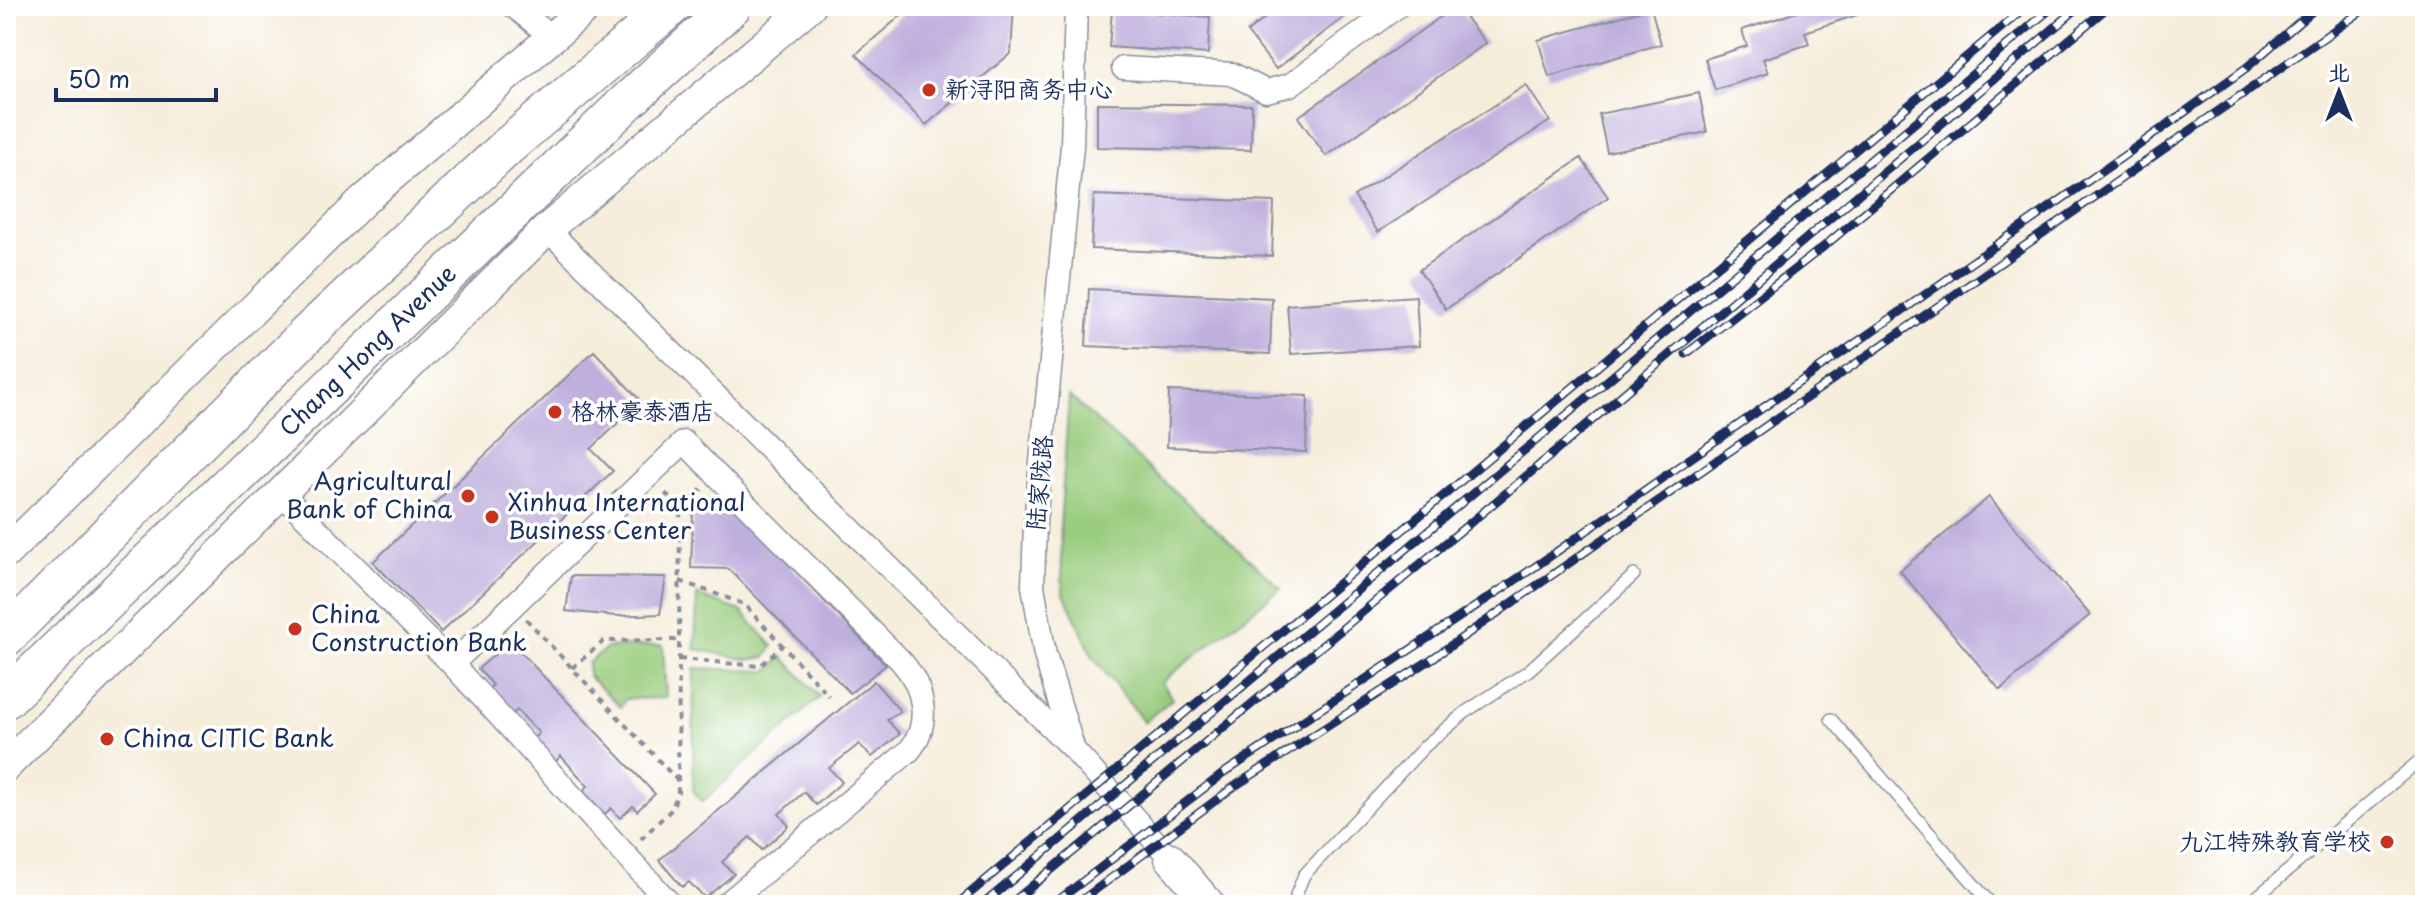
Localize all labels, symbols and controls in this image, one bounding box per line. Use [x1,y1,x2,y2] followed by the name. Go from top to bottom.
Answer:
[56,52,216,102] scale bar
[2299,52,2379,132] north arrow
[2328,54,2350,87] text: 北
[68,60,130,96] text: 50 m
[945,70,1113,106] place label: 新浔阳商务中心
[920,81,938,99] marker: 新浔阳商务中心
[270,255,463,444] street label: Chang Hong Avenue
[571,392,715,428] place label: 格林豪泰酒店
[546,403,564,421] marker: 格林豪泰酒店
[1016,433,1060,532] street label: 陆家陇路
[286,462,452,526] place label: Agricultural Bank of China
[508,483,745,547] place label: Xinhua International Business Center
[459,487,477,505] marker: Agricultural Bank of China
[483,508,501,526] marker: Xinhua International Business Center
[311,595,527,659] place label: China Construction Bank
[286,620,304,638] marker: China Construction Bank
[123,719,334,755] place label: China CITIC Bank
[98,730,116,748] marker: China CITIC Bank
[2179,822,2371,858] place label: 九江特殊教育学校
[2378,833,2396,851] marker: 九江特殊教育学校

